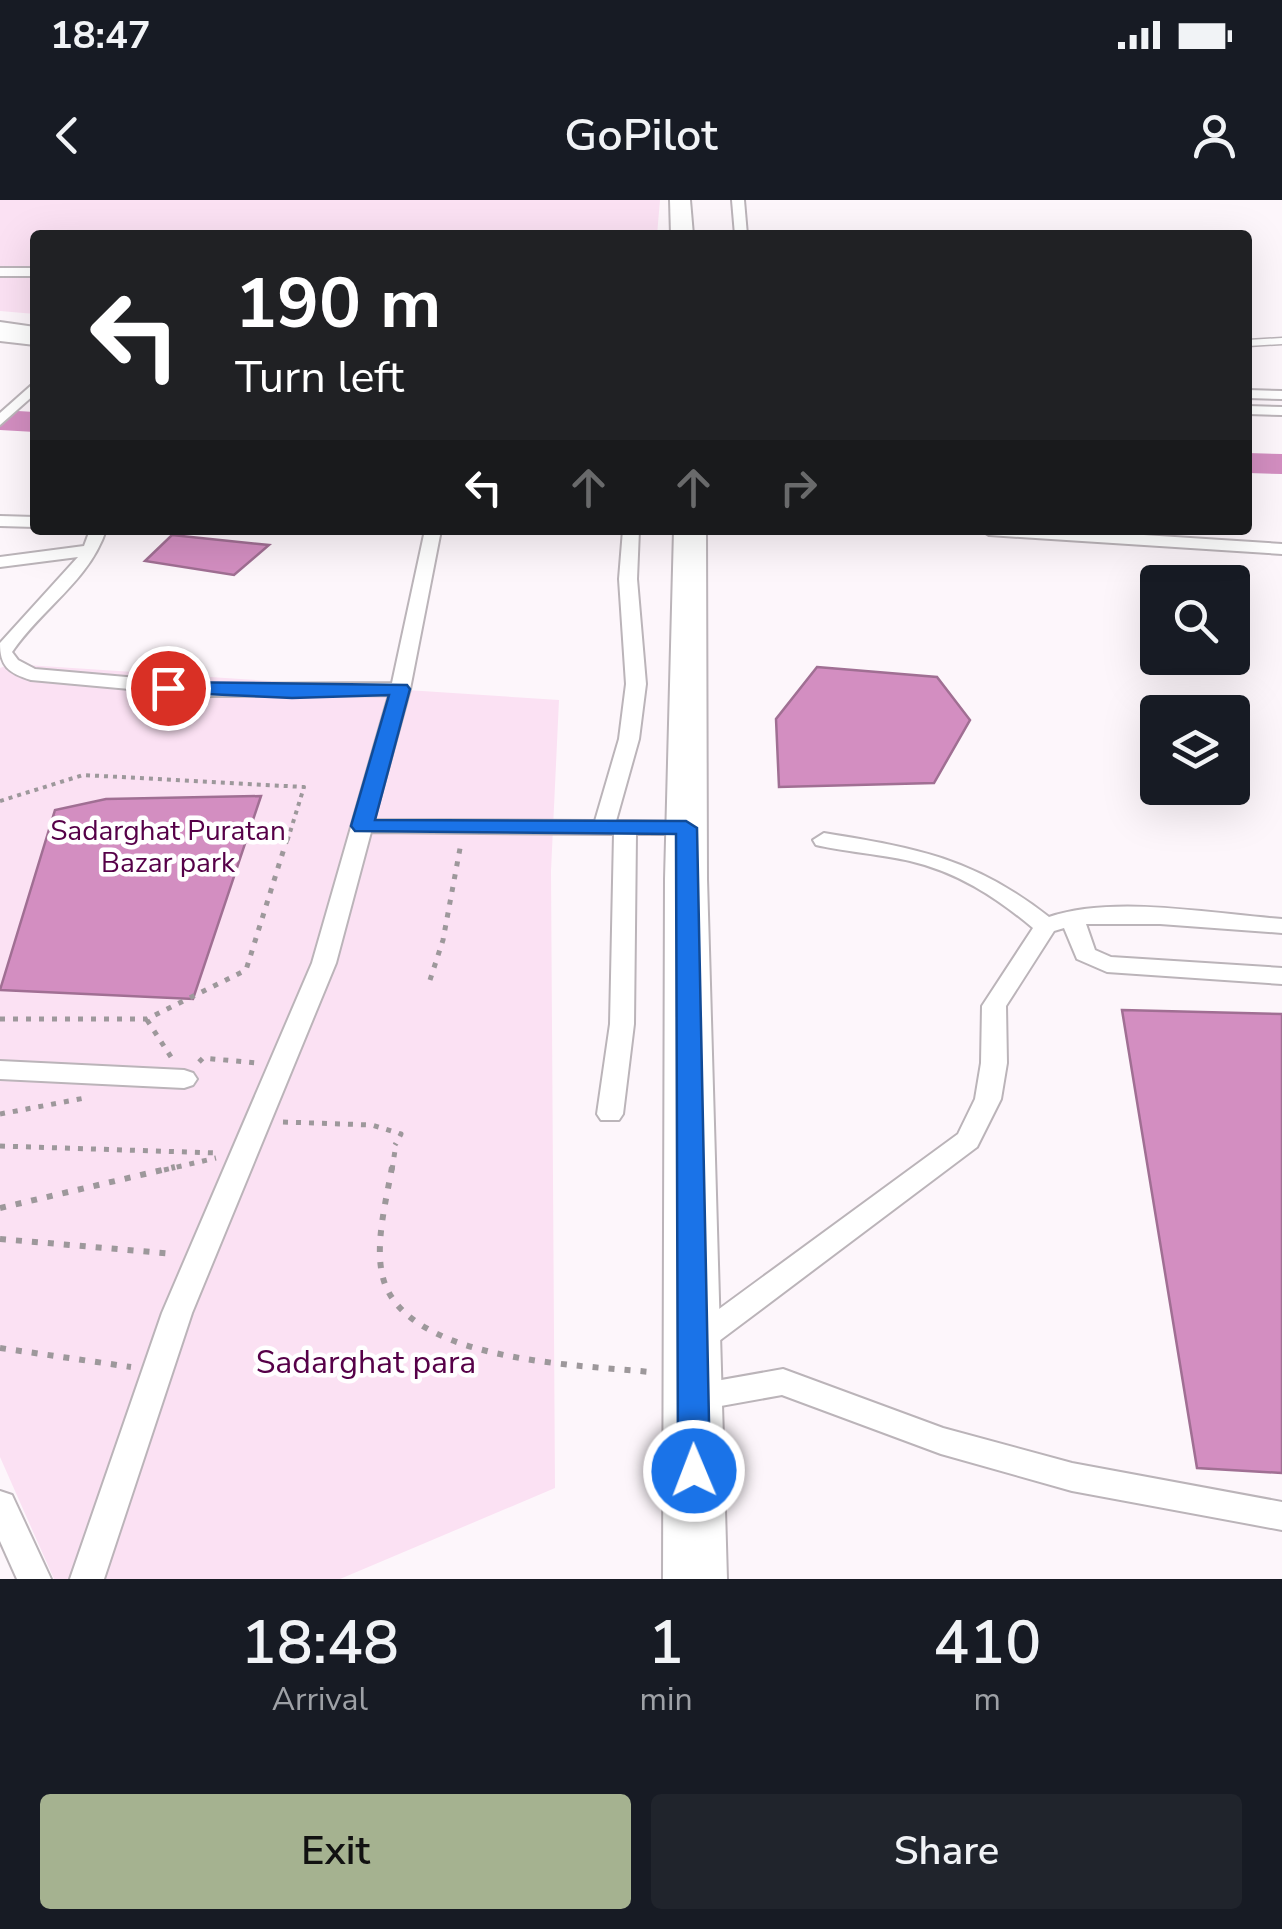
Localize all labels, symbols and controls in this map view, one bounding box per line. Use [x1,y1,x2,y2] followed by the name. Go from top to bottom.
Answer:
[50,10,151,61] text: 18:47
[564,105,718,166] text: GoPilot
[40,108,95,163] icon: back
[1187,108,1242,163] icon: person
[235,256,441,352] text: 190 m
[70,270,200,400] icon: left
[235,347,404,408] text: Turn left
[456,460,511,515] icon: left
[561,460,616,515] icon: ahead
[666,460,721,515] icon: ahead
[771,460,826,515] icon: right
[1140,565,1250,805] map controls
[1140,565,1250,675] button: search
[126,646,211,731] pin
[141,661,196,716] icon: arrive
[1140,695,1250,805] button: layers
[50,812,286,882] park label: Sadarghat Puratan Bazar park
[256,1341,476,1384] park label: Sadarghat para
[642,1419,746,1523] position arrow
[241,1602,399,1684] text: 18:48
[648,1602,684,1684] text: 1
[933,1602,1041,1684] text: 410
[272,1678,368,1721] text: Arrival
[640,1678,693,1721] text: min
[974,1678,1001,1721] text: m
[40,1794,631,1909] button: Exit
[651,1794,1242,1909] button: Share

